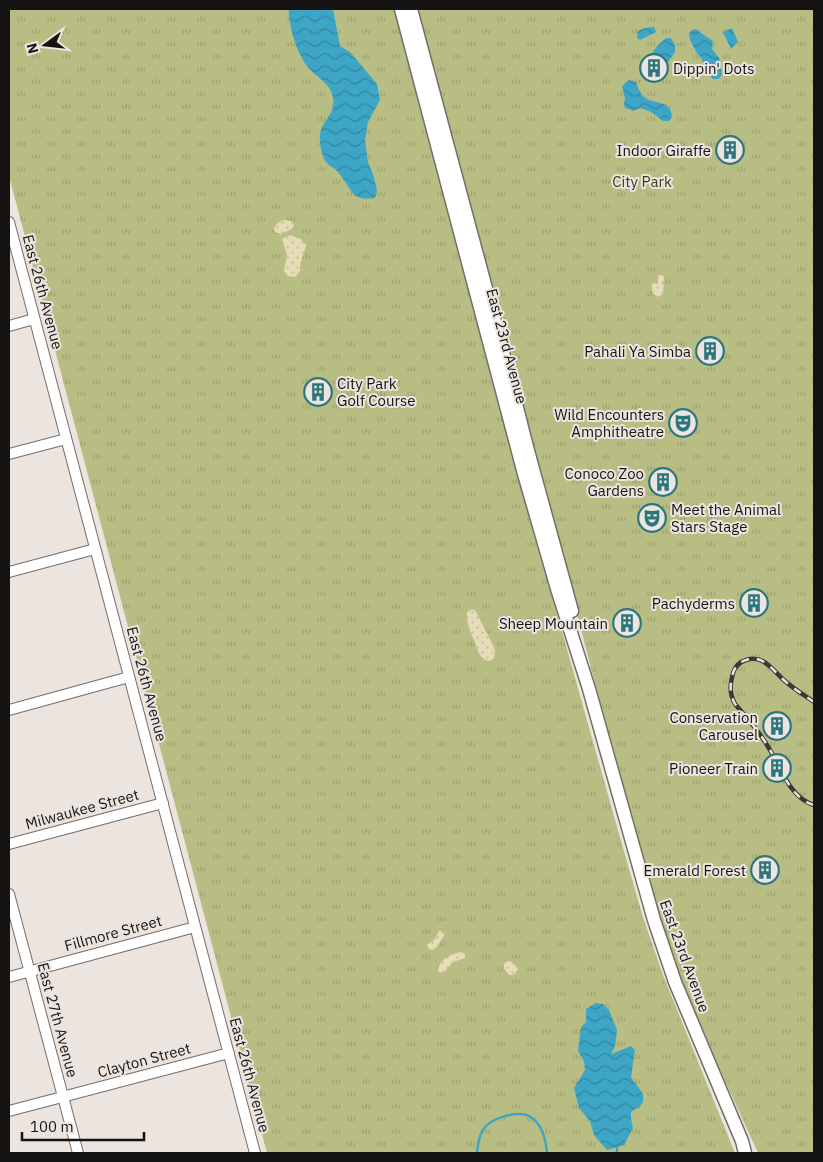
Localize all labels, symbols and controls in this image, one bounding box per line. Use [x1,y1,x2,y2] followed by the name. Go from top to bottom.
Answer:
[20,20,70,70] north arrow
[22,41,42,56] text: N
[639,53,669,83] building icon: Dippin' Dots
[673,59,754,78] place label: Dippin' Dots
[715,135,745,165] building icon: Indoor Giraffe
[616,141,711,160] place label: Indoor Giraffe
[612,172,672,191] park label: City Park
[19,232,67,352] street label: East 26th Avenue
[482,286,532,406] street label: East 23rd Avenue
[695,336,725,366] building icon: Pahali Ya Simba
[584,342,691,361] place label: Pahali Ya Simba
[337,374,416,410] place label: City Park Golf Course
[303,377,333,407] building icon: City Park Golf Course
[554,405,664,441] place label: Wild Encounters Amphitheatre
[668,408,698,438] theatre icon: Wild Encounters Amphitheatre
[565,464,644,500] place label: Conoco Zoo Gardens
[648,467,678,497] building icon: Conoco Zoo Gardens
[671,500,781,536] place label: Meet the Animal Stars Stage
[637,503,667,533] theatre icon: Meet the Animal Stars Stage
[739,588,769,618] building icon: Pachyderms
[652,594,735,613] place label: Pachyderms
[612,608,642,638] building icon: Sheep Mountain
[499,614,608,633] place label: Sheep Mountain
[123,624,171,744] street label: East 26th Avenue
[669,708,758,744] place label: Conservation Carousel
[762,711,792,741] building icon: Conservation Carousel
[762,753,792,783] building icon: Pioneer Train
[669,759,758,778] place label: Pioneer Train
[23,785,141,833] street label: Milwaukee Street
[750,855,780,885] building icon: Emerald Forest
[644,861,746,880] place label: Emerald Forest
[656,897,714,1015] street label: East 23rd Avenue
[62,911,164,955] street label: Fillmore Street
[34,960,82,1080] street label: East 27th Avenue
[226,1015,274,1135] street label: East 26th Avenue
[95,1038,193,1082] street label: Clayton Street
[22,1110,145,1142] scale bar
[30,1117,74,1136] text: 100 m

